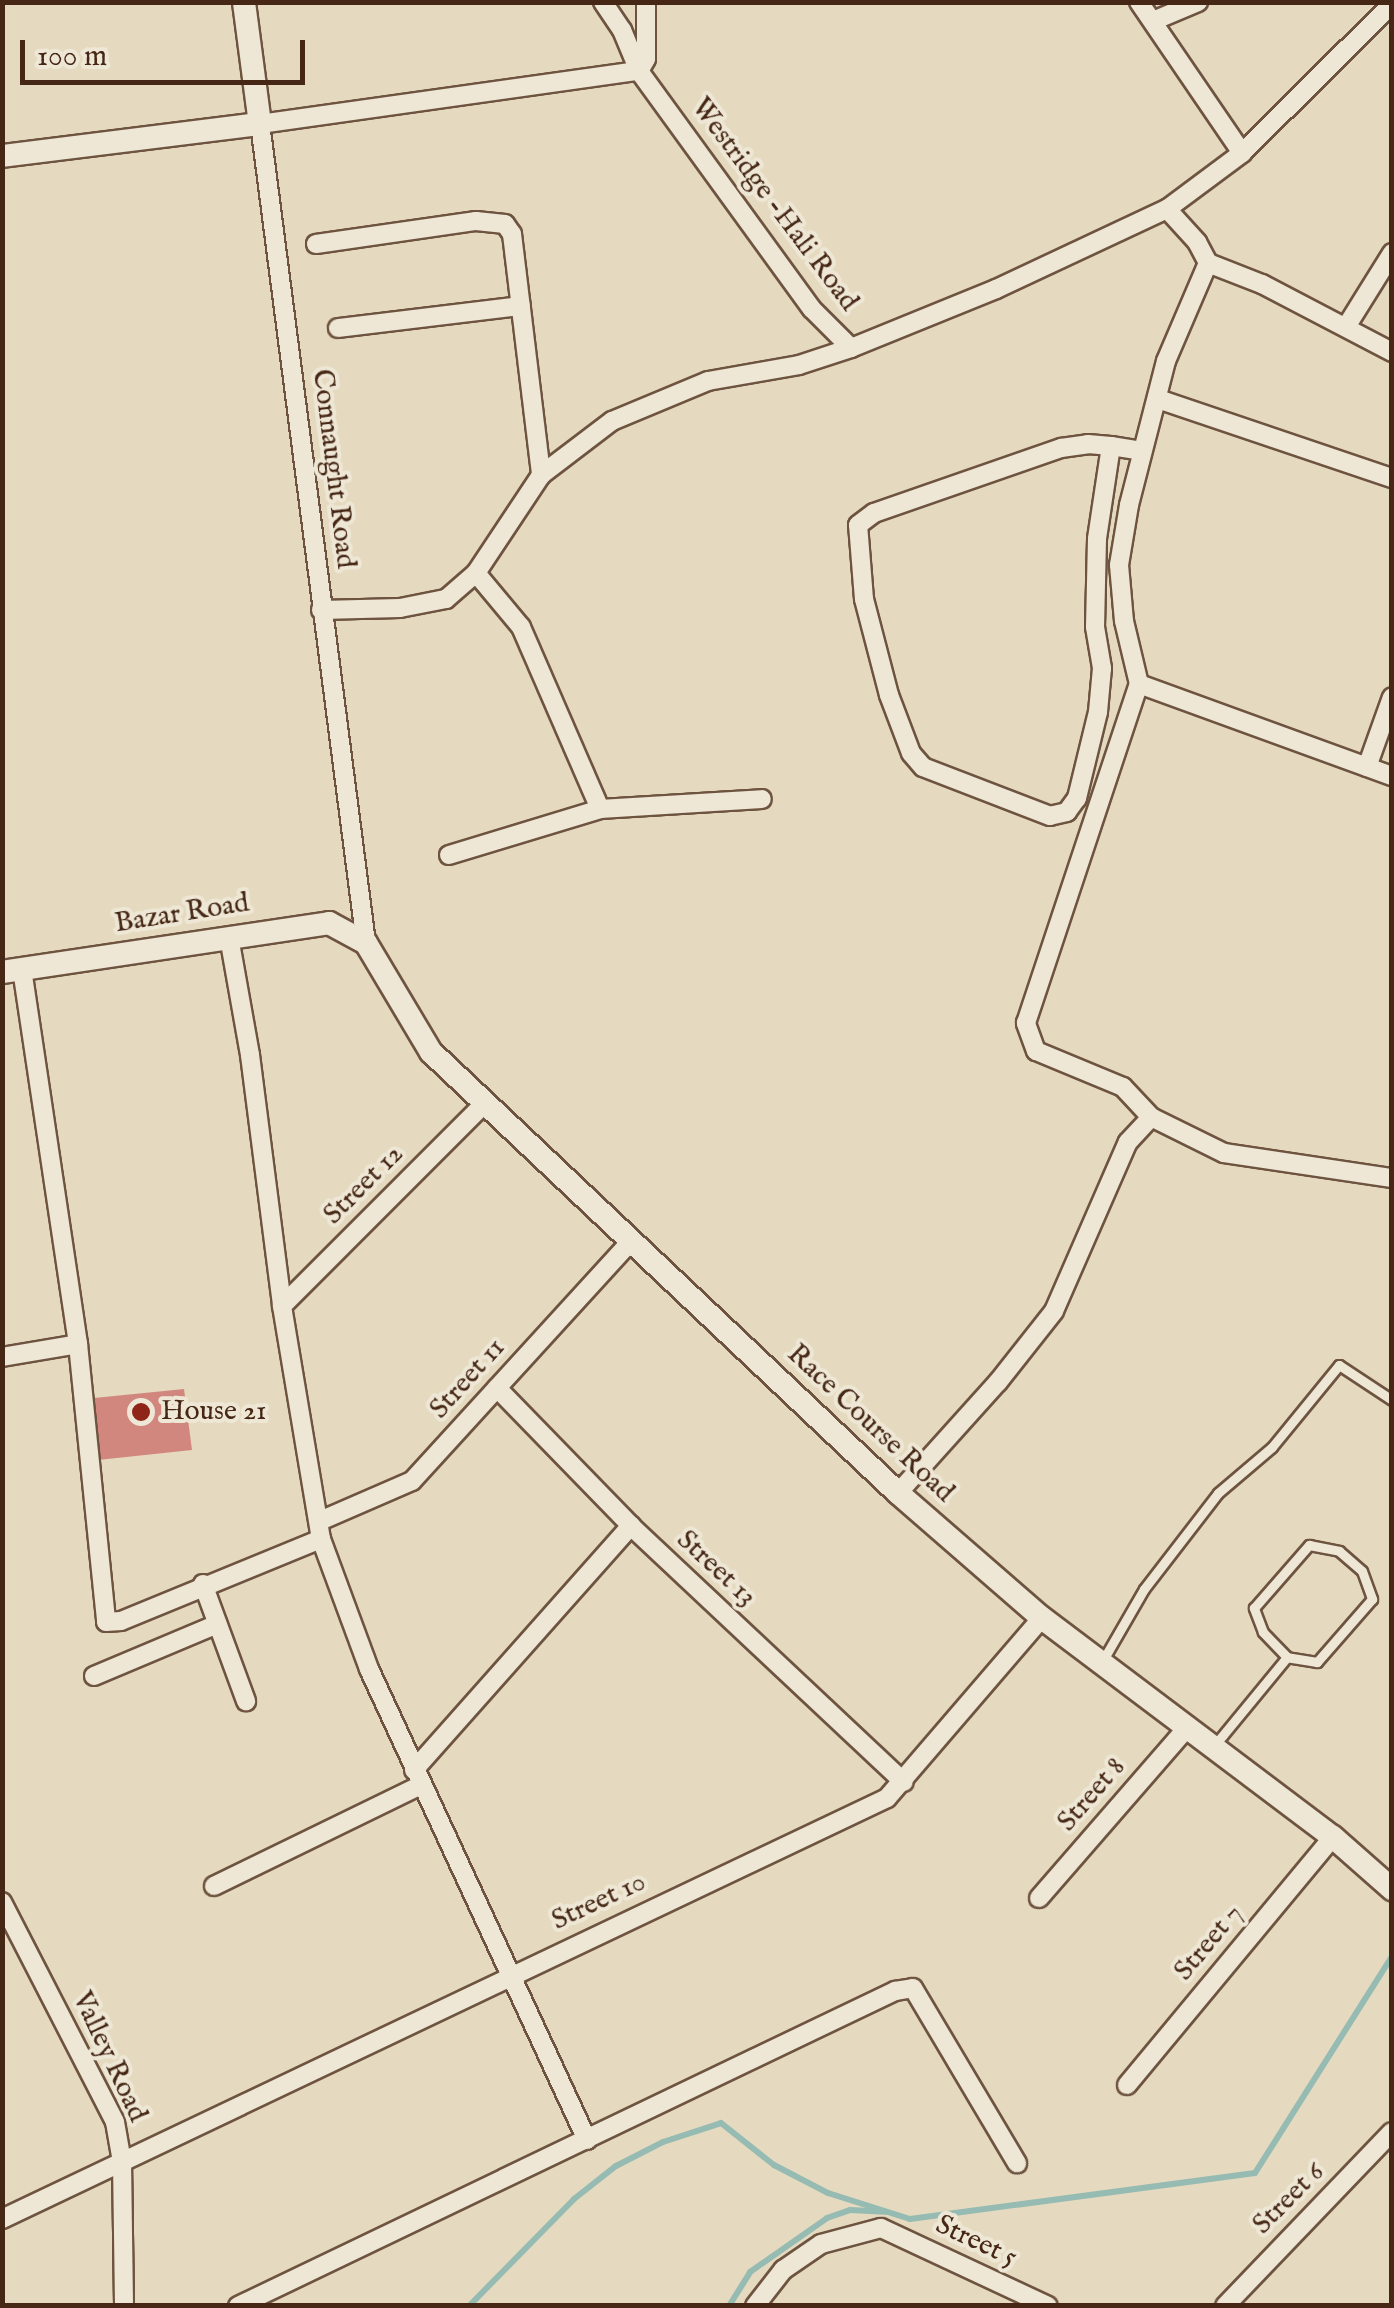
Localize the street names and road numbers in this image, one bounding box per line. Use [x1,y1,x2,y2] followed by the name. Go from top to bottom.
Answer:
[683,92,865,318] street label: Westridge -Hali Road
[304,367,362,571] street label: Connaught Road
[113,887,251,941] street label: Bazar Road
[317,1138,411,1232] street label: Street 12
[423,1332,513,1426] street label: Street 11
[780,1338,960,1510] street label: Race Course Road
[669,1524,763,1614] street label: Street 13
[1051,1751,1133,1839] street label: Street 8
[547,1866,651,1938] street label: Street 10
[1168,1898,1250,1988] street label: Street 7
[64,1987,154,2127] street label: Valley Road
[1246,2156,1332,2242] street label: Street 6
[930,2209,1022,2275] street label: Street 5

